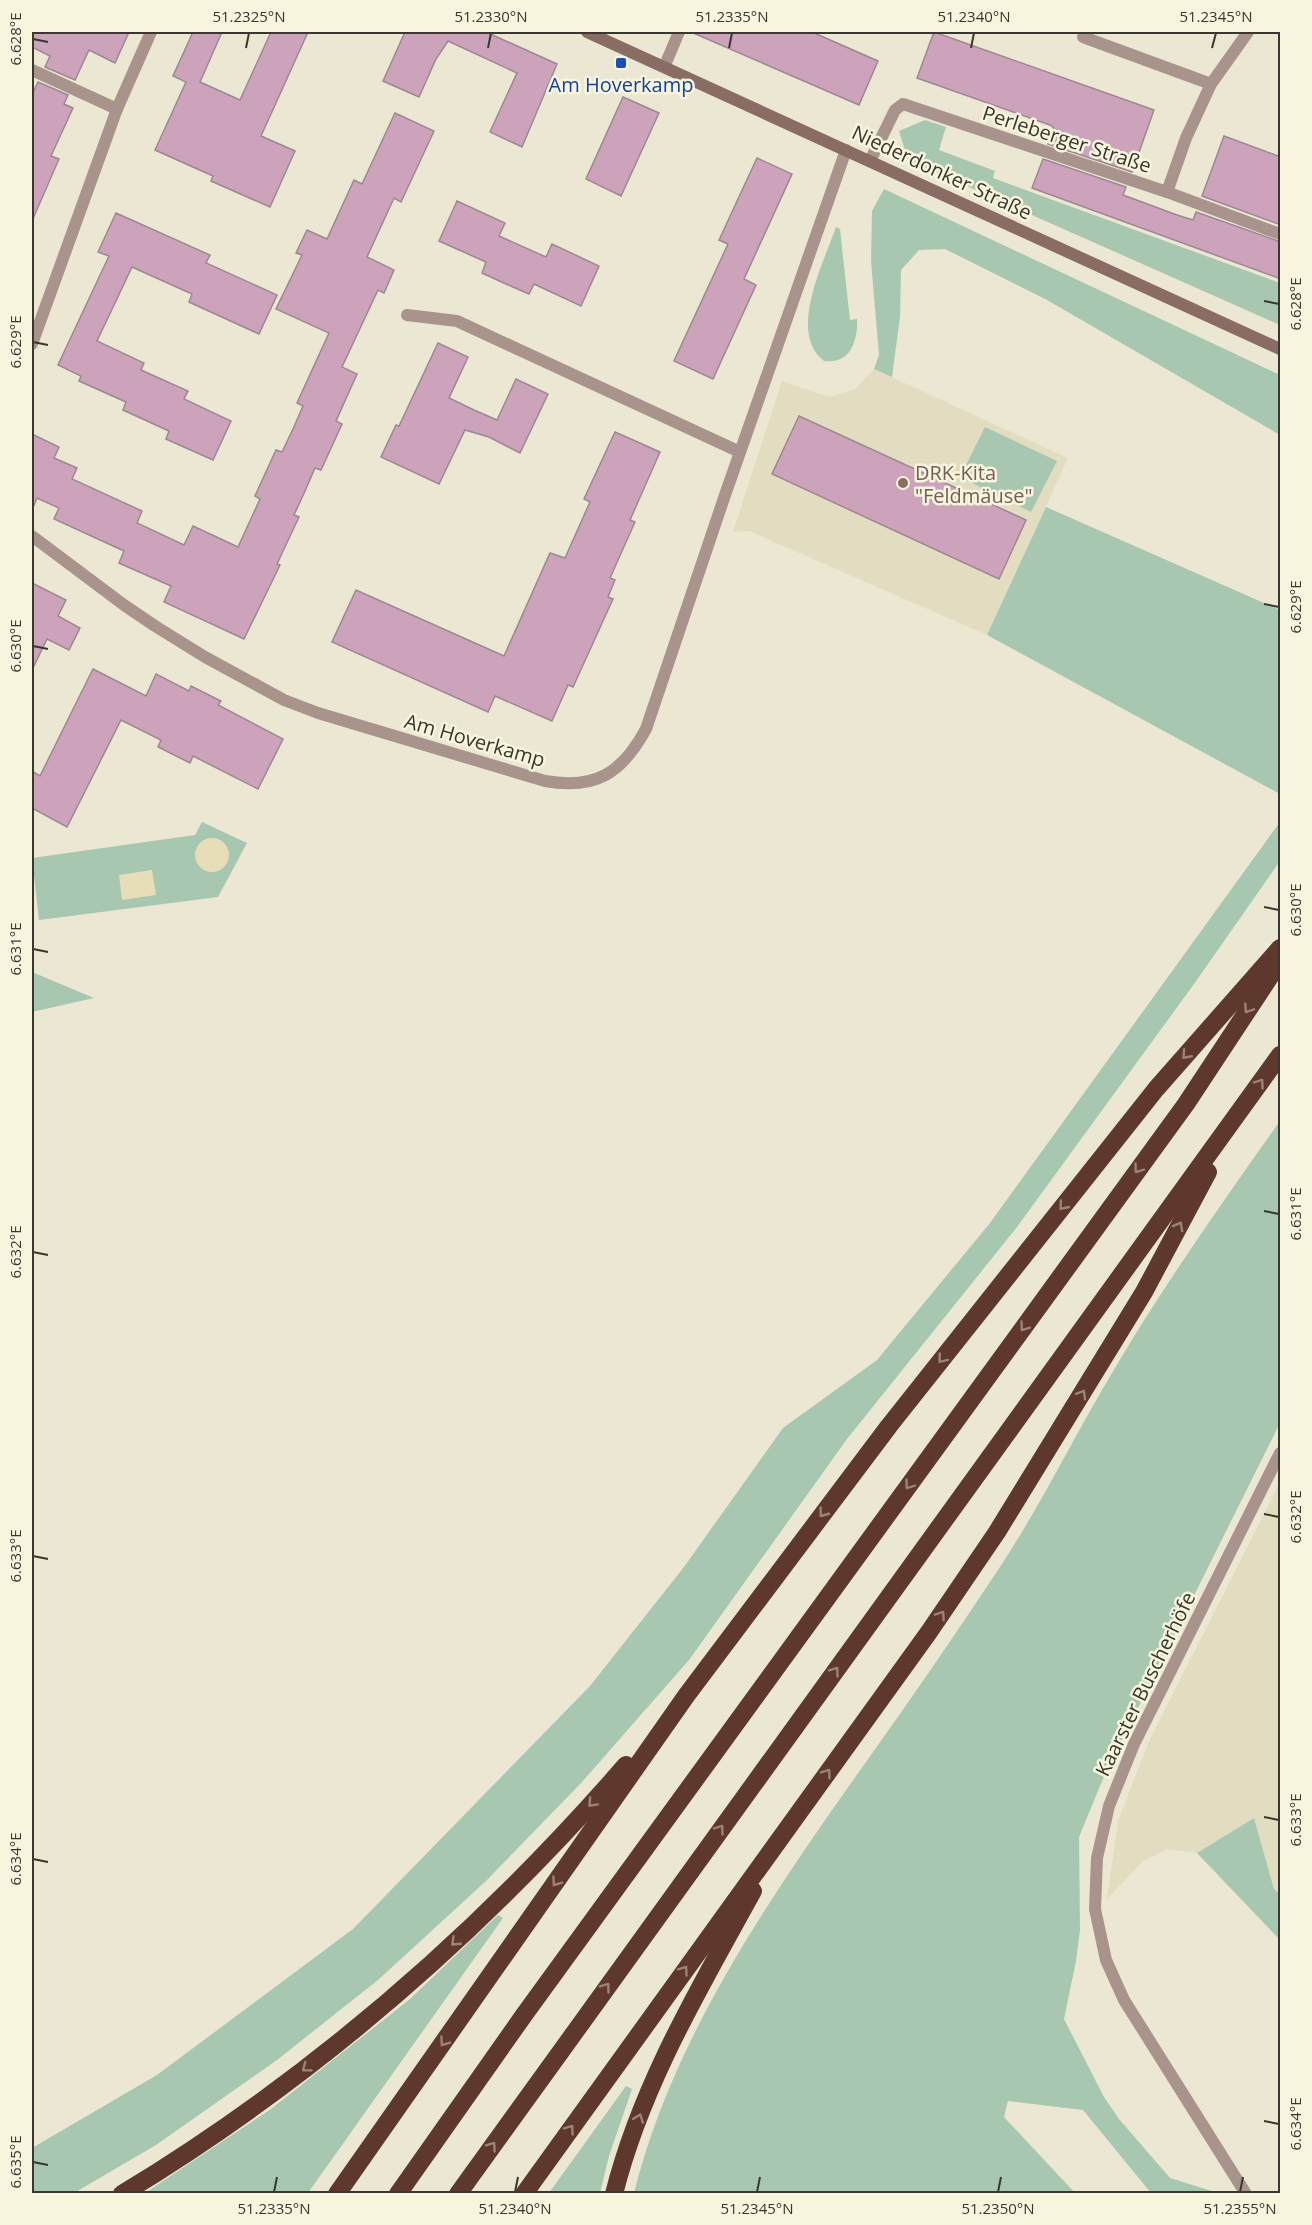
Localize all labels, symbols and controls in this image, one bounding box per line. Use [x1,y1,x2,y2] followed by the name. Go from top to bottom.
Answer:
[212,6,286,26] text: 51.2325°N
[454,6,528,26] text: 51.2330°N
[695,6,769,26] text: 51.2335°N
[937,6,1011,26] text: 51.2340°N
[1179,6,1253,26] text: 51.2345°N
[5,12,25,66] text: 6.628°E
[614,56,628,70] marker: Am Hoverkamp
[549,71,693,98] place label: Am Hoverkamp
[979,99,1155,179] street label: Perleberger Straße
[848,118,1036,226] street label: Niederdonker Straße
[1285,277,1305,331] text: 6.628°E
[5,315,25,369] text: 6.629°E
[915,459,1032,509] place label: DRK-Kita "Feldmäuse"
[896,476,910,490] marker: DRK-Kita "Feldmäuse"
[1285,580,1305,634] text: 6.629°E
[5,619,25,673] text: 6.630°E
[402,707,548,773] street label: Am Hoverkamp
[1285,883,1305,937] text: 6.630°E
[5,922,25,976] text: 6.631°E
[1245,1002,1256,1013] one-way arrow
[1182,1048,1193,1059] one-way arrow
[1253,1079,1264,1090] one-way arrow
[1134,1163,1145,1174] one-way arrow
[1285,1187,1305,1241] text: 6.631°E
[1059,1199,1070,1210] one-way arrow
[1172,1221,1183,1232] one-way arrow
[5,1225,25,1279] text: 6.632°E
[1020,1321,1031,1332] one-way arrow
[938,1352,949,1363] one-way arrow
[1074,1390,1086,1400] one-way arrow
[905,1478,916,1489] one-way arrow
[1285,1490,1305,1544] text: 6.632°E
[819,1507,830,1518] one-way arrow
[5,1529,25,1583] text: 6.633°E
[1089,1587,1201,1781] street label: Kaarster Buscherhöfe
[933,1611,945,1621] one-way arrow
[828,1667,839,1678] one-way arrow
[819,1769,830,1780] one-way arrow
[1285,1793,1305,1847] text: 6.633°E
[588,1796,599,1807] one-way arrow
[713,1825,724,1836] one-way arrow
[5,1832,25,1886] text: 6.634°E
[552,1875,563,1886] one-way arrow
[451,1935,462,1946] one-way arrow
[677,1966,688,1977] one-way arrow
[599,1983,610,1994] one-way arrow
[440,2035,451,2046] one-way arrow
[302,2061,313,2072] one-way arrow
[1285,2097,1305,2151] text: 6.634°E
[632,2114,644,2125] one-way arrow
[563,2124,574,2135] one-way arrow
[5,2135,25,2189] text: 6.635°E
[485,2141,496,2152] one-way arrow
[237,2198,311,2218] text: 51.2335°N
[478,2198,552,2218] text: 51.2340°N
[720,2198,794,2218] text: 51.2345°N
[961,2198,1035,2218] text: 51.2350°N
[1203,2198,1277,2218] text: 51.2355°N

